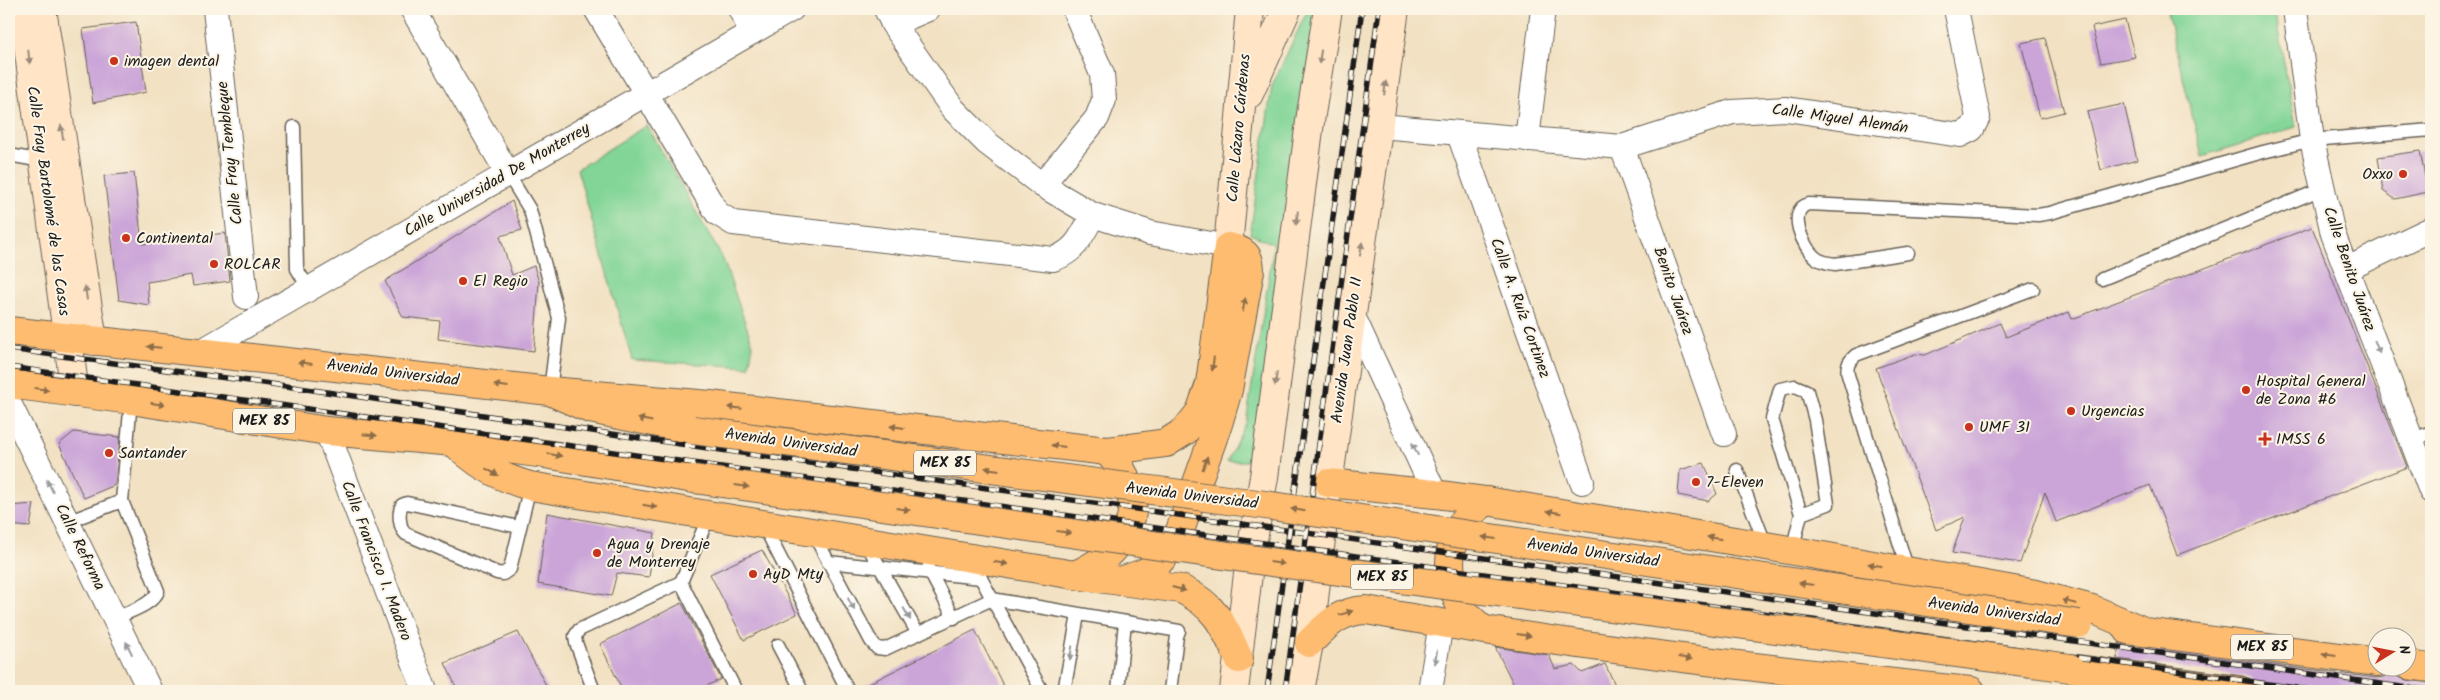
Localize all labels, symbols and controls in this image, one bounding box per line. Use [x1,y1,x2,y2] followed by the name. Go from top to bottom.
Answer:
[124,49,219,74] place label: imagen dental
[1316,49,1324,65] one-way arrow
[25,50,33,66] one-way arrow
[1220,53,1258,203] street label: Calle Lázaro Cárdenas
[108,55,120,67] marker: imagen dental
[210,80,250,226] street label: Calle Fray Tembleque
[1381,80,1389,96] one-way arrow
[19,84,77,318] street label: Calle Fray Bartolomé de las Casas
[1770,97,1910,141] street label: Calle Miguel Alemán
[399,116,595,244] street label: Calle Universidad De Monterrey
[58,124,66,140] one-way arrow
[2362,162,2393,187] place label: Oxxo
[2397,168,2409,180] marker: Oxxo
[2316,203,2382,335] street label: Calle Benito Juárez
[1293,210,1301,226] one-way arrow
[136,226,213,251] place label: Continental
[120,232,132,244] marker: Continental
[1483,234,1557,382] street label: Calle A. Ruíz Cortinez
[1358,240,1366,256] one-way arrow
[1646,244,1700,338] street label: Benito Juárez
[224,252,281,277] place label: ROLCAR
[208,258,220,270] marker: ROLCAR
[473,269,528,294] place label: El Regio
[457,275,469,287] marker: El Regio
[1324,275,1370,425] street label: Avenida Juan Pablo II
[82,285,90,301] one-way arrow
[1240,297,1248,313] one-way arrow
[2374,340,2381,355] one-way arrow
[145,343,161,351] one-way arrow
[325,352,462,394] street label: Avenida Universidad
[1209,357,1217,373] one-way arrow
[297,359,313,367] one-way arrow
[2256,369,2366,412] place label: Hospital General de Zona #6
[1272,371,1280,387] one-way arrow
[493,382,509,390] one-way arrow
[2240,384,2252,396] marker: Hospital General de Zona #6
[34,385,50,393] one-way arrow
[2081,399,2145,424] place label: Urgencias
[150,401,166,409] one-way arrow
[727,404,743,412] one-way arrow
[2065,405,2077,417] marker: Urgencias
[233,408,295,434] road number: MEX 85
[1979,415,2030,440] place label: UMF 31
[638,416,653,424] one-way arrow
[723,421,860,465] street label: Avenida Universidad
[1963,421,1975,433] marker: UMF 31
[889,423,905,431] one-way arrow
[2276,427,2326,452] place label: IMSS 6
[363,431,379,439] one-way arrow
[2258,432,2272,446] marker: IMSS 6
[119,441,188,466] place label: Santander
[1050,442,1066,450] one-way arrow
[1410,442,1418,456] one-way arrow
[103,447,115,459] marker: Santander
[914,450,976,476] road number: MEX 85
[547,452,563,460] one-way arrow
[1202,455,1209,470] one-way arrow
[984,465,1000,473] one-way arrow
[485,468,500,476] one-way arrow
[1706,470,1764,495] place label: 7-Eleven
[1124,475,1261,517] street label: Avenida Universidad
[1690,476,1702,488] marker: 7-Eleven
[334,477,418,645] street label: Calle Francisco I. Madero
[46,479,54,493] one-way arrow
[735,482,751,490] one-way arrow
[48,499,112,595] street label: Calle Reforma
[643,502,659,510] one-way arrow
[896,505,912,513] one-way arrow
[1289,505,1305,513] one-way arrow
[1546,508,1562,516] one-way arrow
[1056,529,1072,537] one-way arrow
[1525,531,1662,575] street label: Avenida Universidad
[607,532,710,575] place label: Agua y Drenaje de Monterrey
[1706,533,1722,541] one-way arrow
[1481,534,1497,542] one-way arrow
[591,547,603,559] marker: Agua y Drenaje de Monterrey
[993,559,1009,567] one-way arrow
[1269,559,1285,567] one-way arrow
[1866,560,1882,568] one-way arrow
[763,562,824,587] place label: AyD Mty
[1351,564,1413,590] road number: MEX 85
[747,568,759,580] marker: AyD Mty
[1798,580,1814,588] one-way arrow
[1171,585,1186,593] one-way arrow
[1926,590,2063,634] street label: Avenida Universidad
[847,597,855,612] one-way arrow
[2061,597,2076,605] one-way arrow
[902,607,911,620] one-way arrow
[1339,609,1354,617] one-way arrow
[2368,628,2418,678] north arrow
[1516,631,1532,639] one-way arrow
[2231,634,2293,660] road number: MEX 85
[125,640,133,655] one-way arrow
[2392,644,2415,656] text: N
[1066,645,1074,661] one-way arrow
[1431,650,1439,666] one-way arrow
[2321,651,2337,659] one-way arrow
[1677,654,1693,662] one-way arrow

